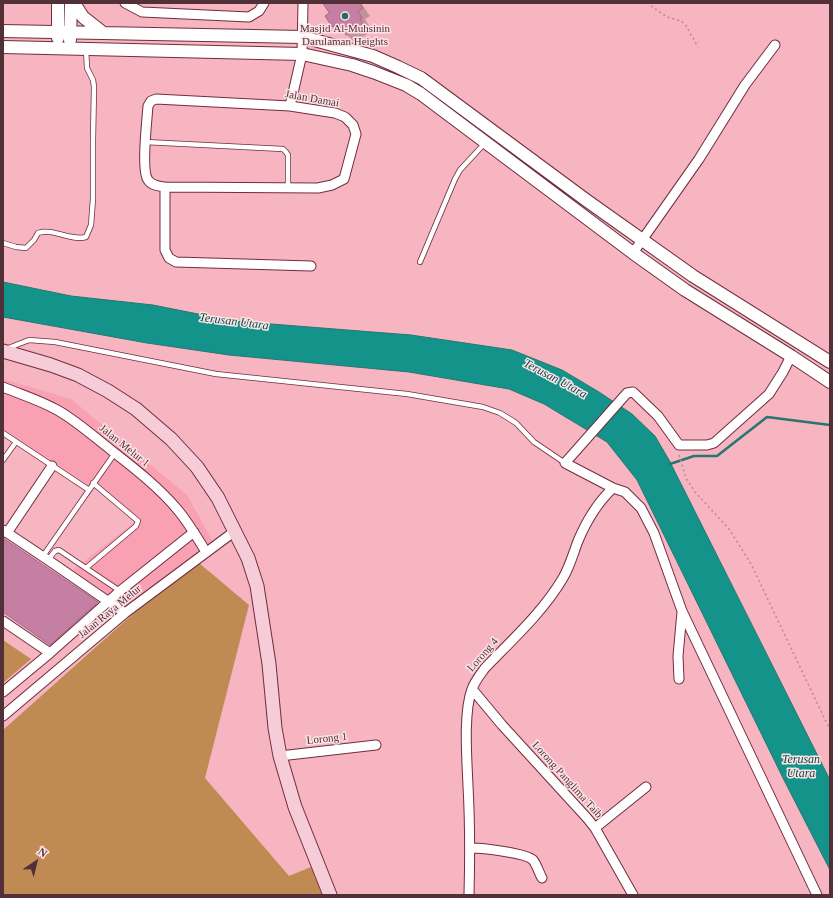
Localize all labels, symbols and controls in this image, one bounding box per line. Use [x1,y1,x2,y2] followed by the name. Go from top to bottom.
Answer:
[340,11,350,21] marker: Masjid Al-Muhsinin Darulaman Heights
[300,22,390,48] place label: Masjid Al-Muhsinin Darulaman Heights
[284,88,340,110] street label: Jalan Damai
[198,311,270,333] water label: Terusan Utara
[521,356,589,402] water label: Terusan Utara
[96,422,152,470] street label: Jalan Melur 1
[76,582,144,642] street label: Jalan Raya Melur
[465,635,501,675] street label: Lorong 4
[306,730,348,748] street label: Lorong 1
[529,739,605,821] street label: Lorong Panglima Taib
[782,753,820,781] water label: Terusan Utara
[16,842,56,882] north arrow
[36,845,50,859] text: N

